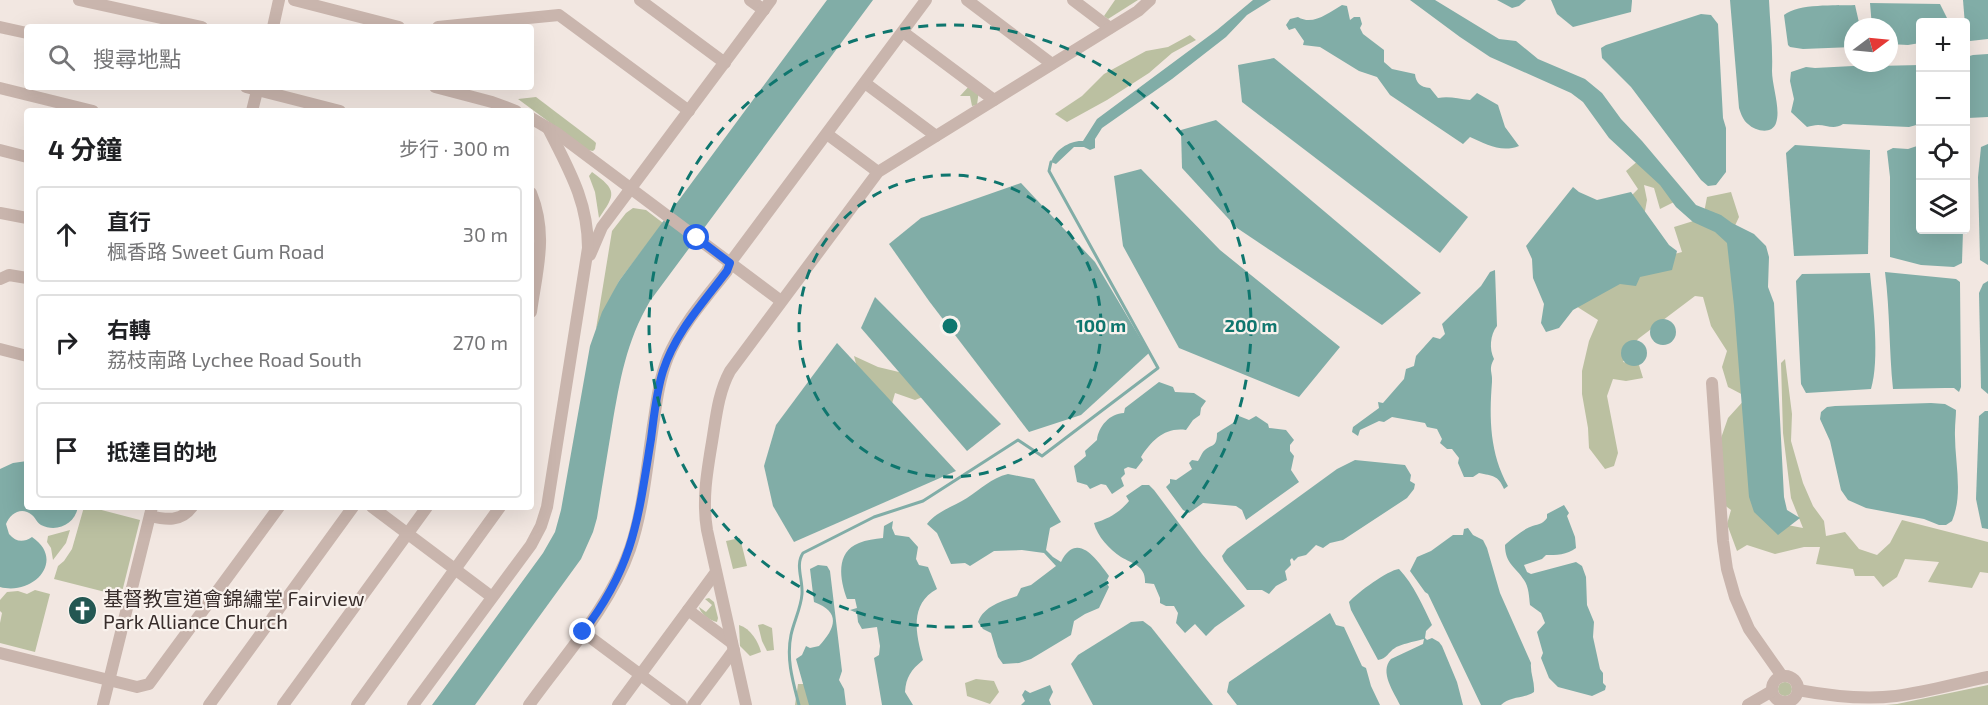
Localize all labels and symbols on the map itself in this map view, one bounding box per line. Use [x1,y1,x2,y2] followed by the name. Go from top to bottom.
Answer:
[1844,18,1898,72] north arrow
[683,224,709,250] route start
[1076,314,1126,336] text: 100 m
[1225,314,1277,336] text: 200 m
[940,316,960,336] centre of rings
[103,586,365,633] place label: 基督教宣道會錦繡堂 Fairview Park Alliance Church
[66,594,98,626] church icon: 基督教宣道會錦繡堂 Fairview Park Alliance Church
[569,618,595,644] route end

